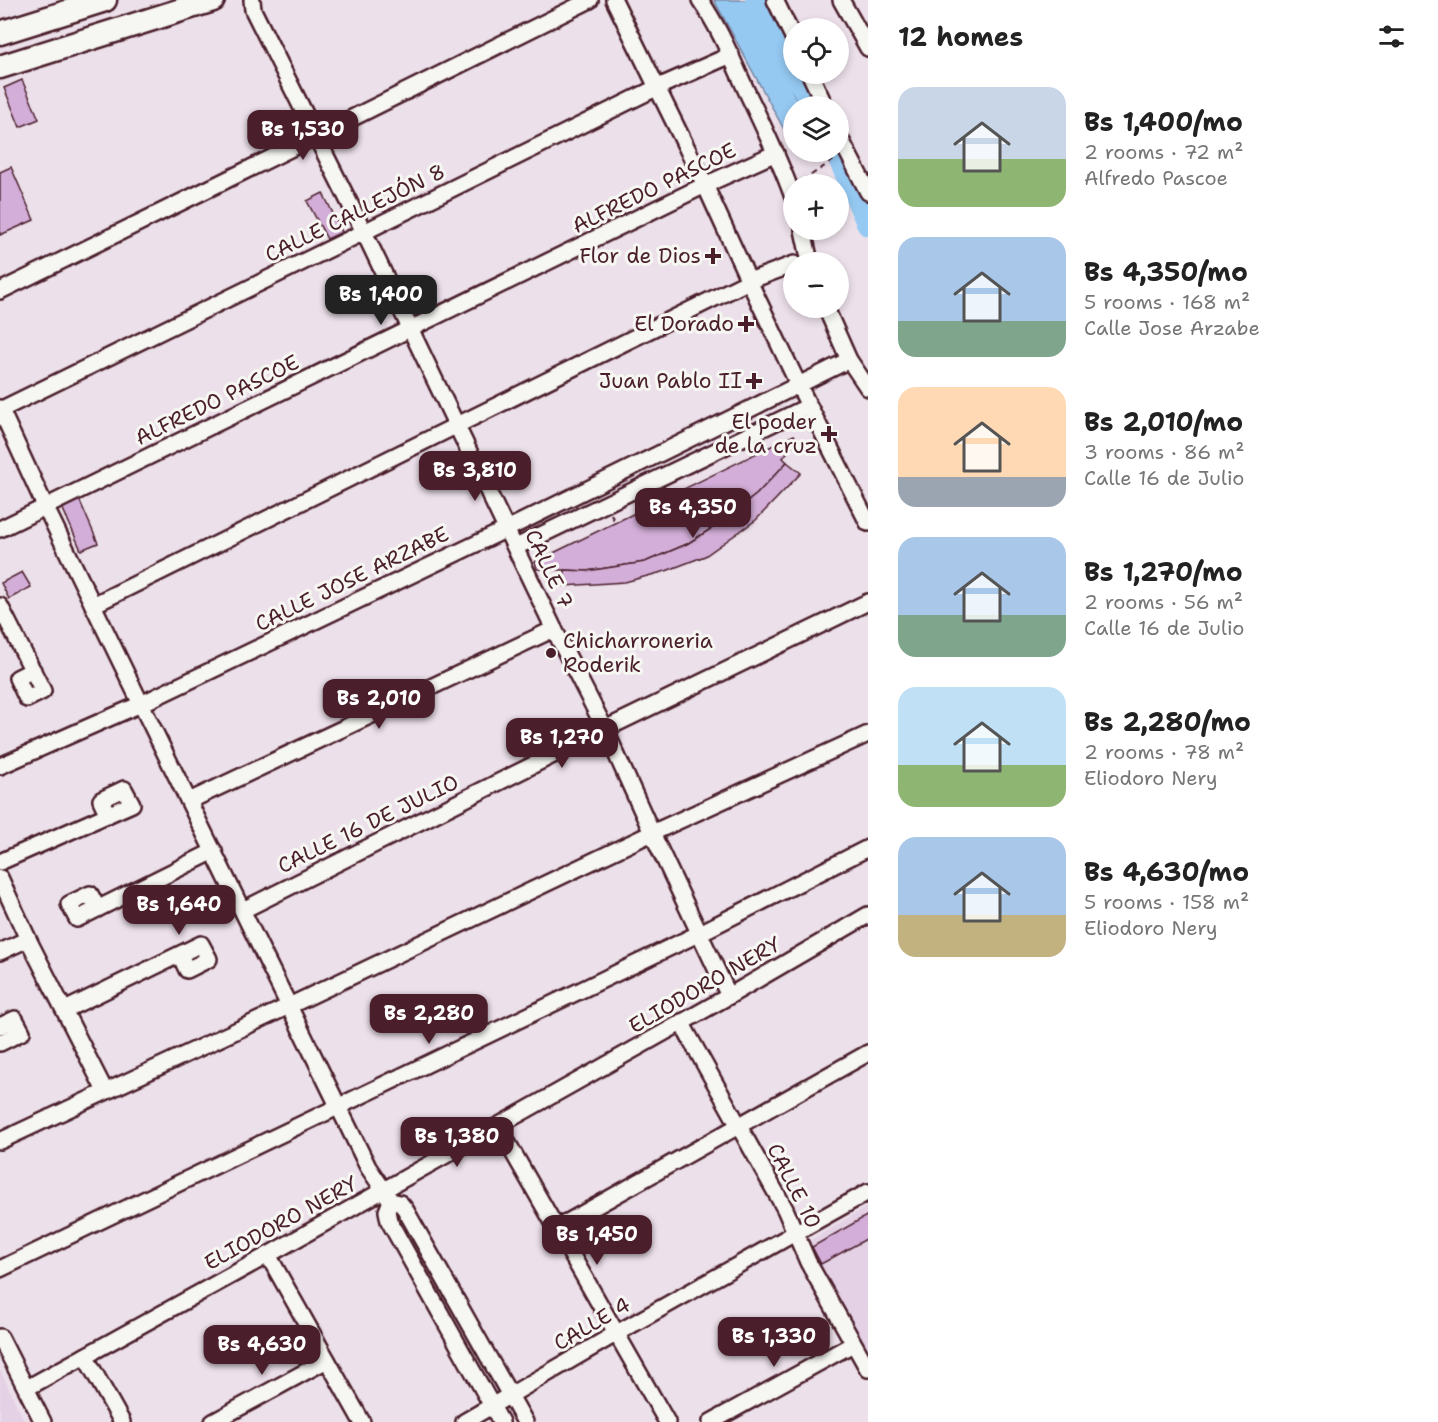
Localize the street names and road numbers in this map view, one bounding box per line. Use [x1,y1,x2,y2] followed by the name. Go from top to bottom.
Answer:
[567,136,741,240] street label: ALFREDO PASCOE
[260,156,450,269] street label: CALLE CALLEJÓN 8
[130,348,304,452] street label: ALFREDO PASCOE
[251,520,453,638] street label: CALLE JOSE ARZABE
[519,525,579,613] street label: CALLE 7
[273,768,463,880] street label: CALLE 16 DE JULIO
[624,930,786,1040] street label: ELIODORO NERY
[761,1138,827,1234] street label: CALLE 10
[199,1169,363,1277] street label: ELIODORO NERY
[549,1291,635,1357] street label: CALLE 4

